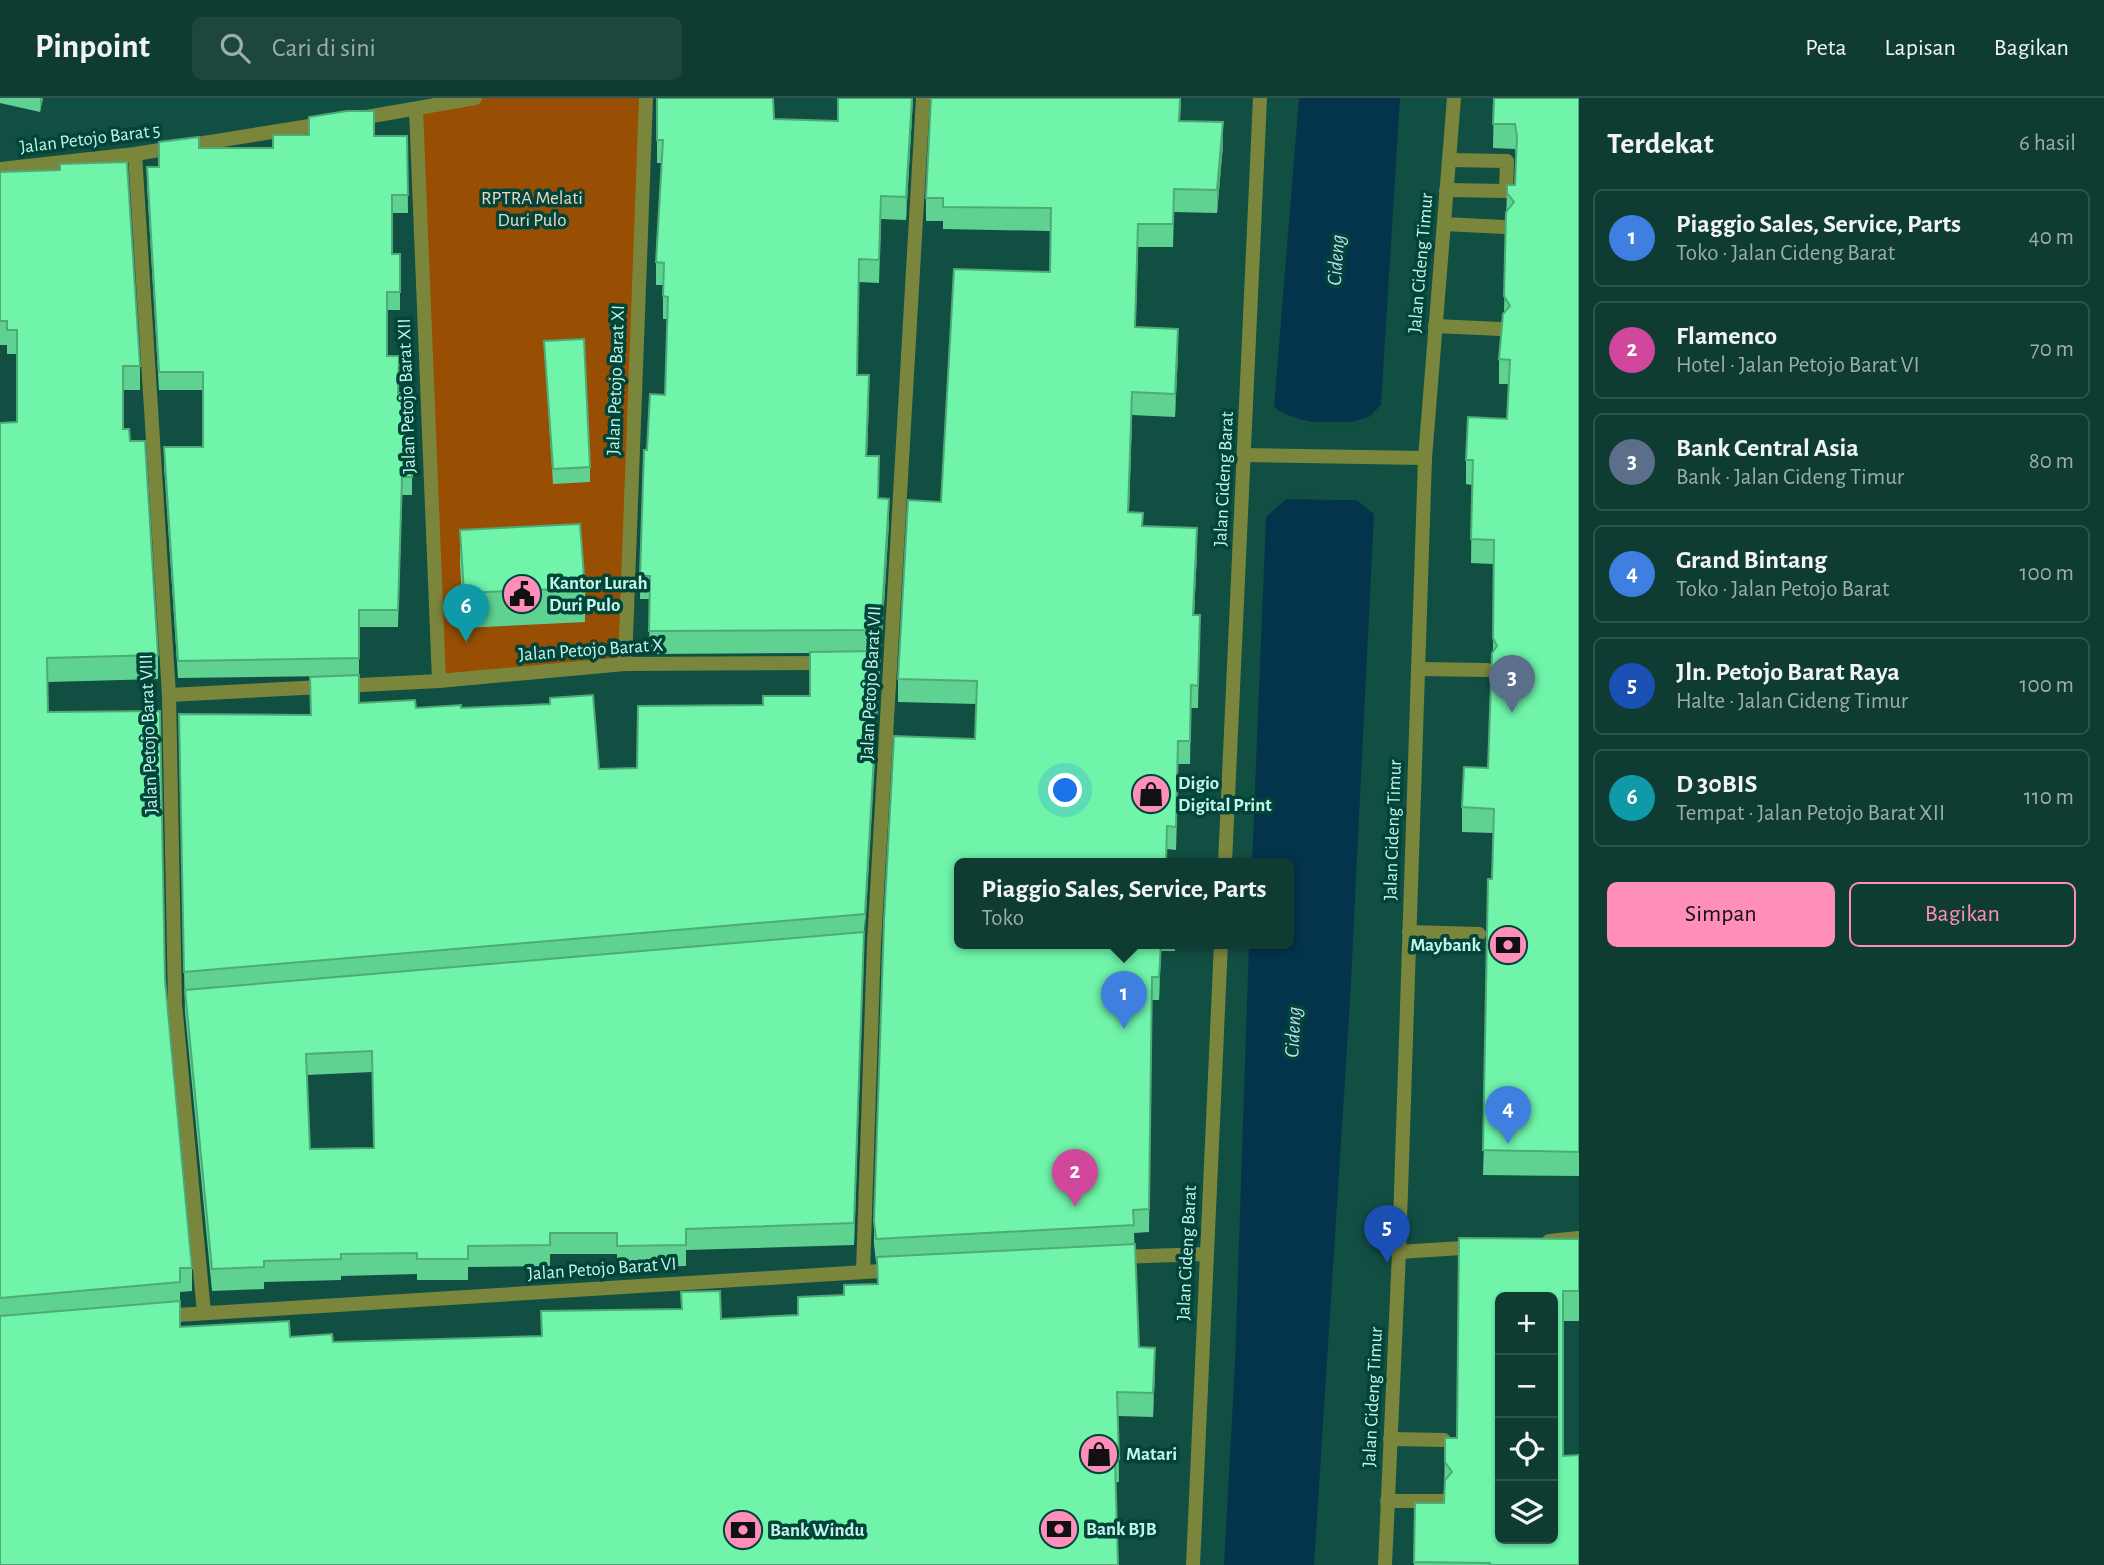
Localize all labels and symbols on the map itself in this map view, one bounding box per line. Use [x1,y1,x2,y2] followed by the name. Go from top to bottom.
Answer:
[19,121,161,157] street label: Jalan Petojo Barat 5
[481,189,583,230] park label: RPTRA Melati Duri Pulo
[1405,192,1437,334] street label: Jalan Cideng Timur
[1324,234,1348,286] water label: Cideng
[604,305,628,455] street label: Jalan Petojo Barat XI
[395,318,419,474] street label: Jalan Petojo Barat XII
[1211,411,1237,547] street label: Jalan Cideng Barat
[501,573,543,615] public building icon: Kantor Lurah Duri Pulo
[549,574,648,615] place label: Kantor Lurah Duri Pulo
[443,584,489,642] pin: 6
[857,605,885,761] street label: Jalan Petojo Barat VII
[518,635,664,665] street label: Jalan Petojo Barat X
[137,654,161,814] street label: Jalan Petojo Barat VIII
[1489,655,1535,713] pin: 3
[1381,759,1405,901] street label: Jalan Cideng Timur
[1048,773,1082,807] your location
[1130,773,1172,815] shop icon: Digio Digital Print
[1178,774,1272,815] place label: Digio Digital Print
[1487,924,1529,966] bank icon: Maybank
[1410,936,1482,955] place label: Maybank
[1101,971,1147,1029] pin: 1
[1281,1006,1305,1058] water label: Cideng
[1485,1086,1531,1144] pin: 4
[1052,1149,1098,1207] pin: 2
[1174,1185,1200,1321] street label: Jalan Cideng Barat
[1364,1205,1410,1263] pin: 5
[527,1254,677,1284] street label: Jalan Petojo Barat VI
[1360,1326,1386,1468] street label: Jalan Cideng Timur
[1078,1433,1120,1475] shop icon: Matari
[1126,1445,1177,1464] place label: Matari
[1038,1508,1080,1550] bank icon: Bank BJB
[722,1509,764,1551] bank icon: Bank Windu
[1086,1520,1157,1539] place label: Bank BJB
[770,1521,865,1540] place label: Bank Windu

